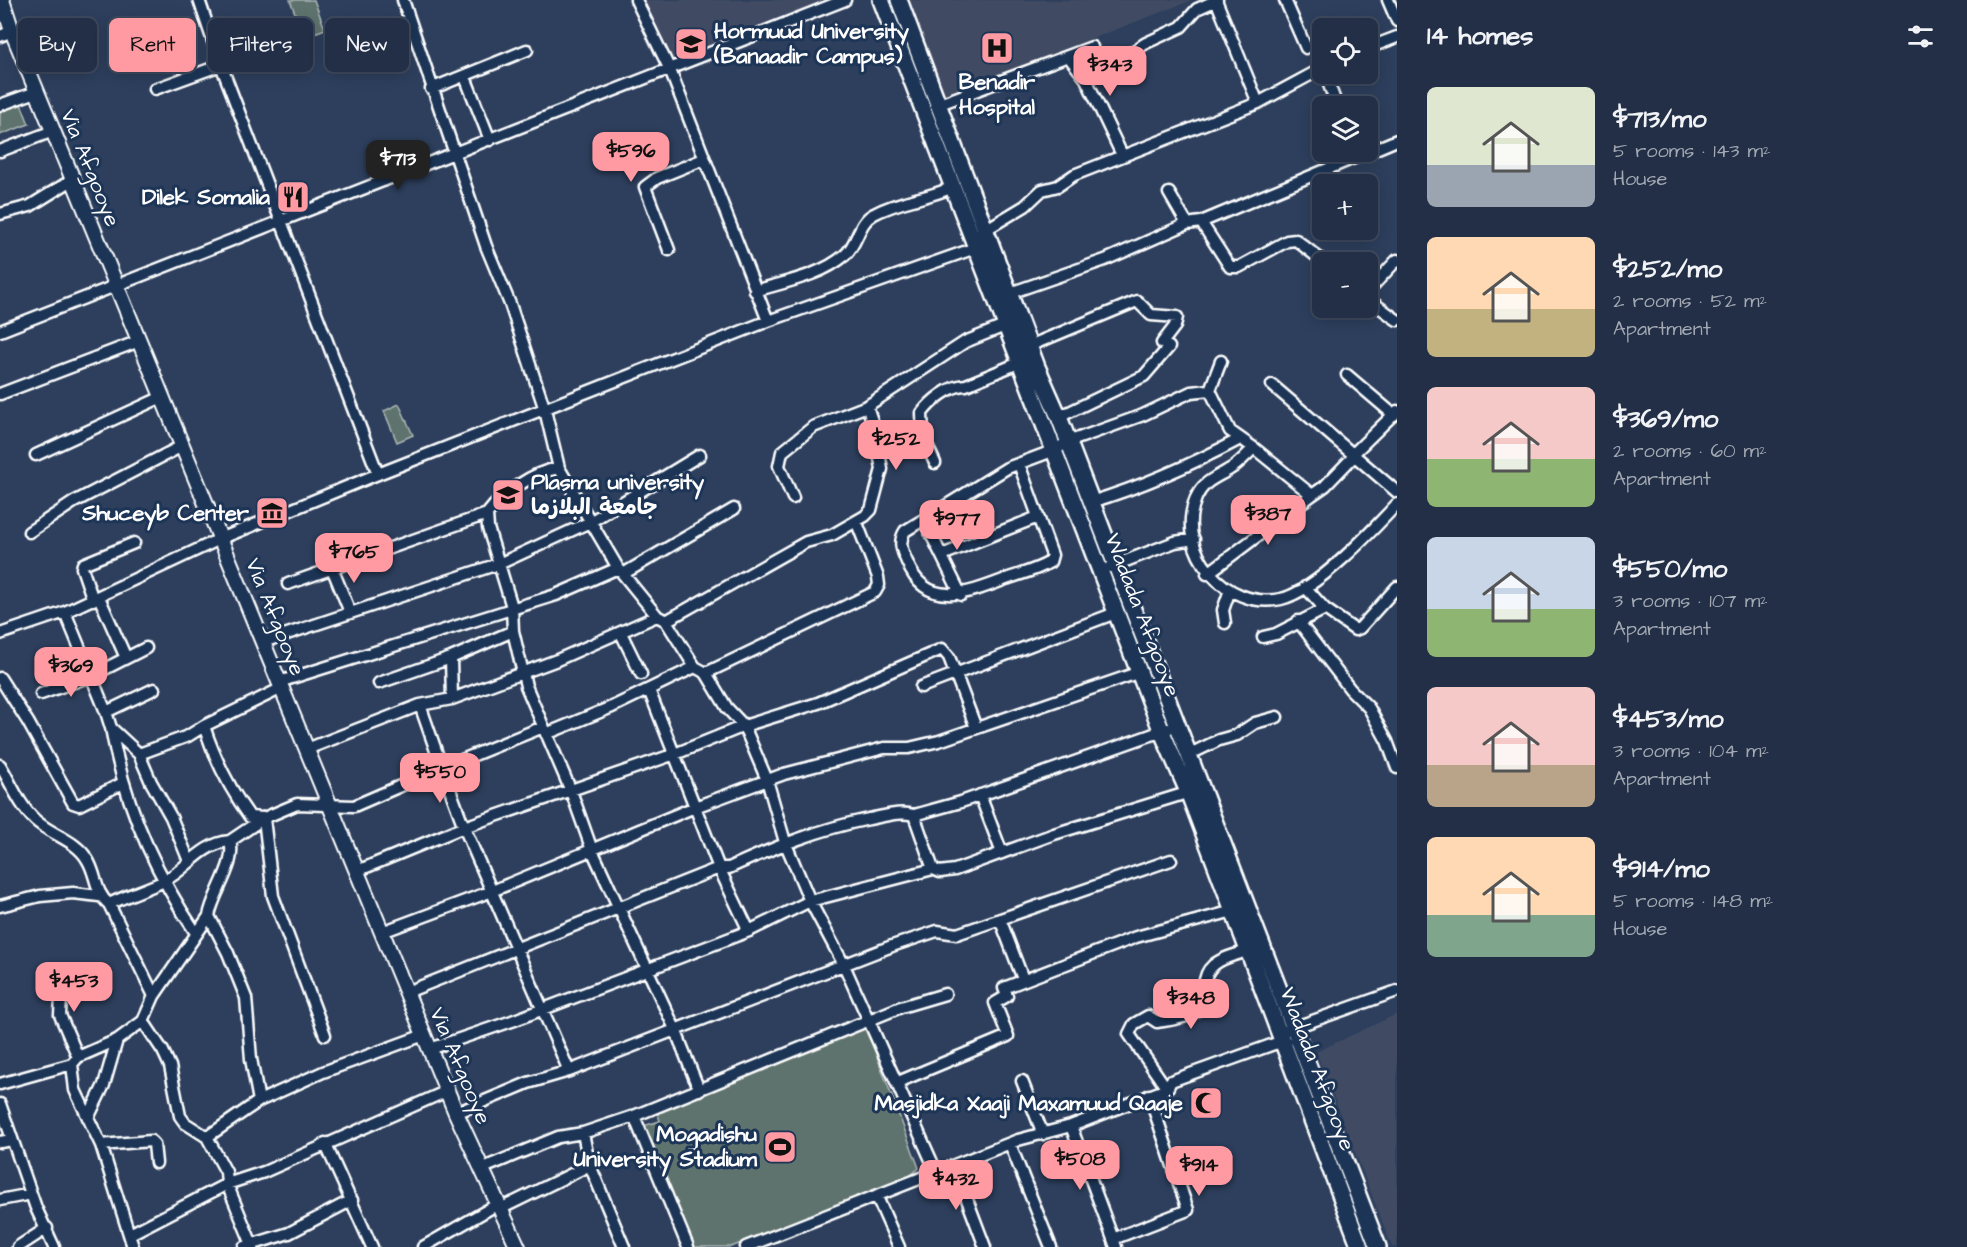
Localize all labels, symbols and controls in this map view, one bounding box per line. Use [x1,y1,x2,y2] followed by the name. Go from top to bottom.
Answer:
[713,16,910,72] place label: Hormuud University (Banaadir Campus)
[18,18,97,72] chip: Buy
[109,18,196,72] chip: Rent
[208,18,313,72] chip: Filters
[325,18,409,72] chip: New
[1312,18,1378,318] map controls
[1312,18,1378,84] button: locate
[1427,18,1533,54] text: 14 homes
[1904,20,1937,53] icon: filters
[673,26,709,62] school or university icon: Hormuud University (Banaadir Campus)
[979,30,1015,66] hospital icon: Benadir Hospital
[1074,46,1146,97] pin: $343
[1087,51,1133,79] text: $343
[959,67,1036,123] place label: Benadir Hospital
[1312,96,1378,162] button: layers
[1613,101,1707,137] text: $713/mo
[51,105,128,232] street label: Via Afgooye
[1475,111,1547,183] icon: home
[595,132,667,183] pin: $596
[606,137,656,165] text: $596
[1613,137,1771,165] text: 5 rooms · 143 m²
[362,140,434,191] pin: $713
[380,145,416,173] text: $713
[1613,165,1667,193] text: House
[1312,174,1378,240] button: +
[275,179,311,215] restaurant icon: Dilek Somalia
[142,182,271,213] place label: Dilek Somalia
[1613,251,1722,287] text: $252/mo
[1312,252,1378,318] button: −
[1475,261,1547,333] icon: home
[1613,287,1767,315] text: 2 rooms · 52 m²
[1613,315,1711,343] text: Apartment
[1613,401,1719,437] text: $369/mo
[1475,411,1547,483] icon: home
[860,420,932,471] pin: $252
[872,425,920,453] text: $252
[1613,437,1767,465] text: 2 rooms · 60 m²
[1613,465,1711,493] text: Apartment
[531,467,705,523] place label: Plasma university جامعة البلازما
[490,477,526,513] school or university icon: Plasma university جامعة البلازما
[254,495,290,531] museum icon: Shuceyb Center
[1232,495,1304,546] pin: $387
[81,498,250,531] place label: Shuceyb Center
[921,500,993,551] pin: $977
[1245,500,1291,528] text: $387
[933,505,981,533] text: $977
[1096,529,1187,702] street label: Wadada Afgooye
[318,533,390,584] pin: $765
[329,538,379,566] text: $765
[1613,551,1727,587] text: $550/mo
[236,554,313,681] street label: Via Afgooye
[1475,561,1547,633] icon: home
[1613,587,1768,615] text: 3 rooms · 107 m²
[1613,615,1711,643] text: Apartment
[35,647,107,698] pin: $369
[48,652,94,680] text: $369
[1613,701,1724,737] text: $453/mo
[1475,711,1547,783] icon: home
[1613,737,1769,765] text: 3 rooms · 104 m²
[404,753,476,804] pin: $550
[414,758,466,786] text: $550
[1613,765,1711,793] text: Apartment
[1613,851,1710,887] text: $914/mo
[1475,861,1547,933] icon: home
[1613,887,1773,915] text: 5 rooms · 148 m²
[1613,915,1667,943] text: House
[38,962,110,1013] pin: $453
[49,967,99,995] text: $453
[1155,979,1227,1030] pin: $348
[1271,983,1362,1156] street label: Wadada Afgooye
[1167,984,1215,1012] text: $348
[421,1003,499,1130] street label: Via Afgooye
[1188,1085,1224,1121] mosque icon: Masjidka Xaaji Maxamuud Qaaje
[875,1088,1183,1119] place label: Masjidka Xaaji Maxamuud Qaaje
[574,1119,758,1177] place label: Mogadishu University Stadium
[762,1129,798,1165] sports icon: Mogadishu University Stadium
[1044,1140,1116,1191] pin: $508
[1055,1145,1105,1173] text: $508
[1163,1146,1235,1197] pin: $914
[1180,1151,1218,1179] text: $914
[920,1160,992,1211] pin: $432
[933,1165,979,1193] text: $432

